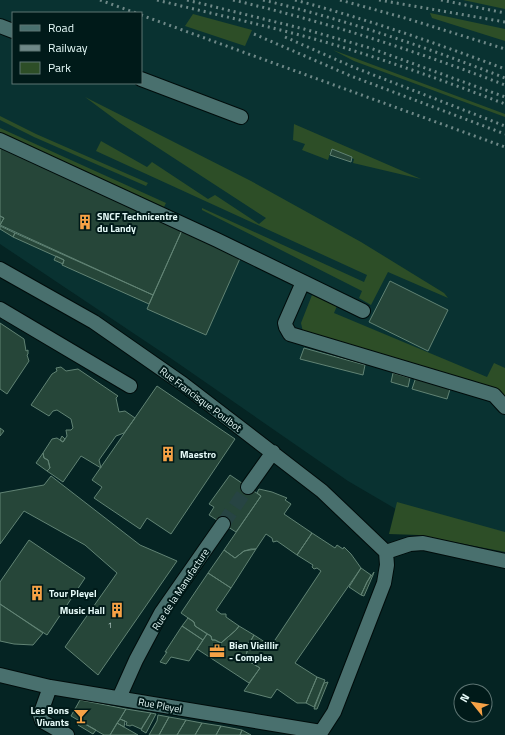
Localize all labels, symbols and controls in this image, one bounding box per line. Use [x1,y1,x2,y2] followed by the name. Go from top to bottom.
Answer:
[12,12,142,84] legend
[48,18,74,37] text: Road
[48,38,88,57] text: Railway
[48,58,71,77] text: Park
[97,209,178,236] place label: SNCF Technicentre du Landy
[76,213,94,231] building icon: SNCF Technicentre du Landy
[156,363,245,436] street label: Rue Francisque Poulbot
[159,445,177,463] building icon: Maestro
[180,447,216,462] place label: Maestro
[148,545,213,633] street label: Rue de la Manufacture
[28,584,46,602] building icon: Tour Pleyel
[49,586,97,601] place label: Tour Pleyel
[108,601,126,619] building icon: Music Hall
[60,603,105,618] place label: Music Hall
[108,619,112,631] house number: 1
[229,638,279,665] place label: Bien Vieillir - Complea
[208,642,226,660] office icon: Bien Vieillir - Complea
[453,683,493,723] north arrow
[456,691,473,705] text: N
[137,694,183,717] street label: Rue Pleyel
[31,703,69,730] place label: Les Bons Vivants
[72,707,90,725] bar icon: Les Bons Vivants

